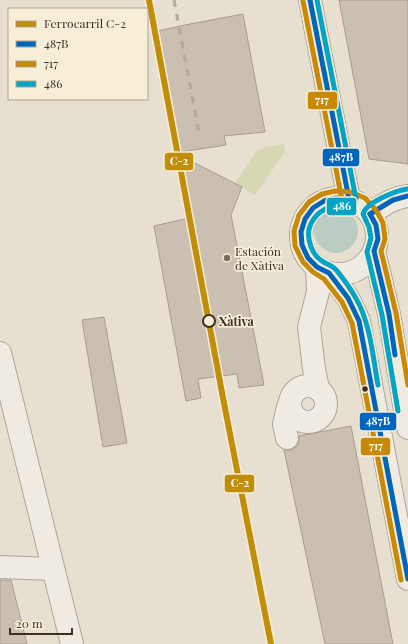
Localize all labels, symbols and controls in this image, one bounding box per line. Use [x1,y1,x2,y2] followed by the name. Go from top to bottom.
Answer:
[8,8,148,100] legend
[44,15,126,31] text: Ferrocarril C-2
[44,35,69,51] text: 487B
[44,55,58,71] text: 717
[44,75,62,91] text: 486
[307,91,338,110] line badge: 717
[315,92,329,107] text: 717
[322,148,360,167] line badge: 487B
[329,149,354,164] text: 487B
[164,152,194,171] line badge: C-2
[170,153,189,168] text: C-2
[326,197,357,216] line badge: 486
[333,198,351,213] text: 486
[235,243,284,273] place label: Estación de Xàtiva
[222,253,232,263] marker: Estación de Xàtiva
[219,313,254,329] place label: Xàtiva
[202,314,216,328] marker: Xàtiva
[360,384,370,394] unlabelled marker
[359,412,397,431] line badge: 487B
[366,413,391,428] text: 487B
[360,437,391,456] line badge: 717
[369,438,383,453] text: 717
[224,474,255,493] line badge: C-2
[231,475,250,490] text: C-2
[10,610,72,636] scale bar
[16,615,43,631] text: 20 m

